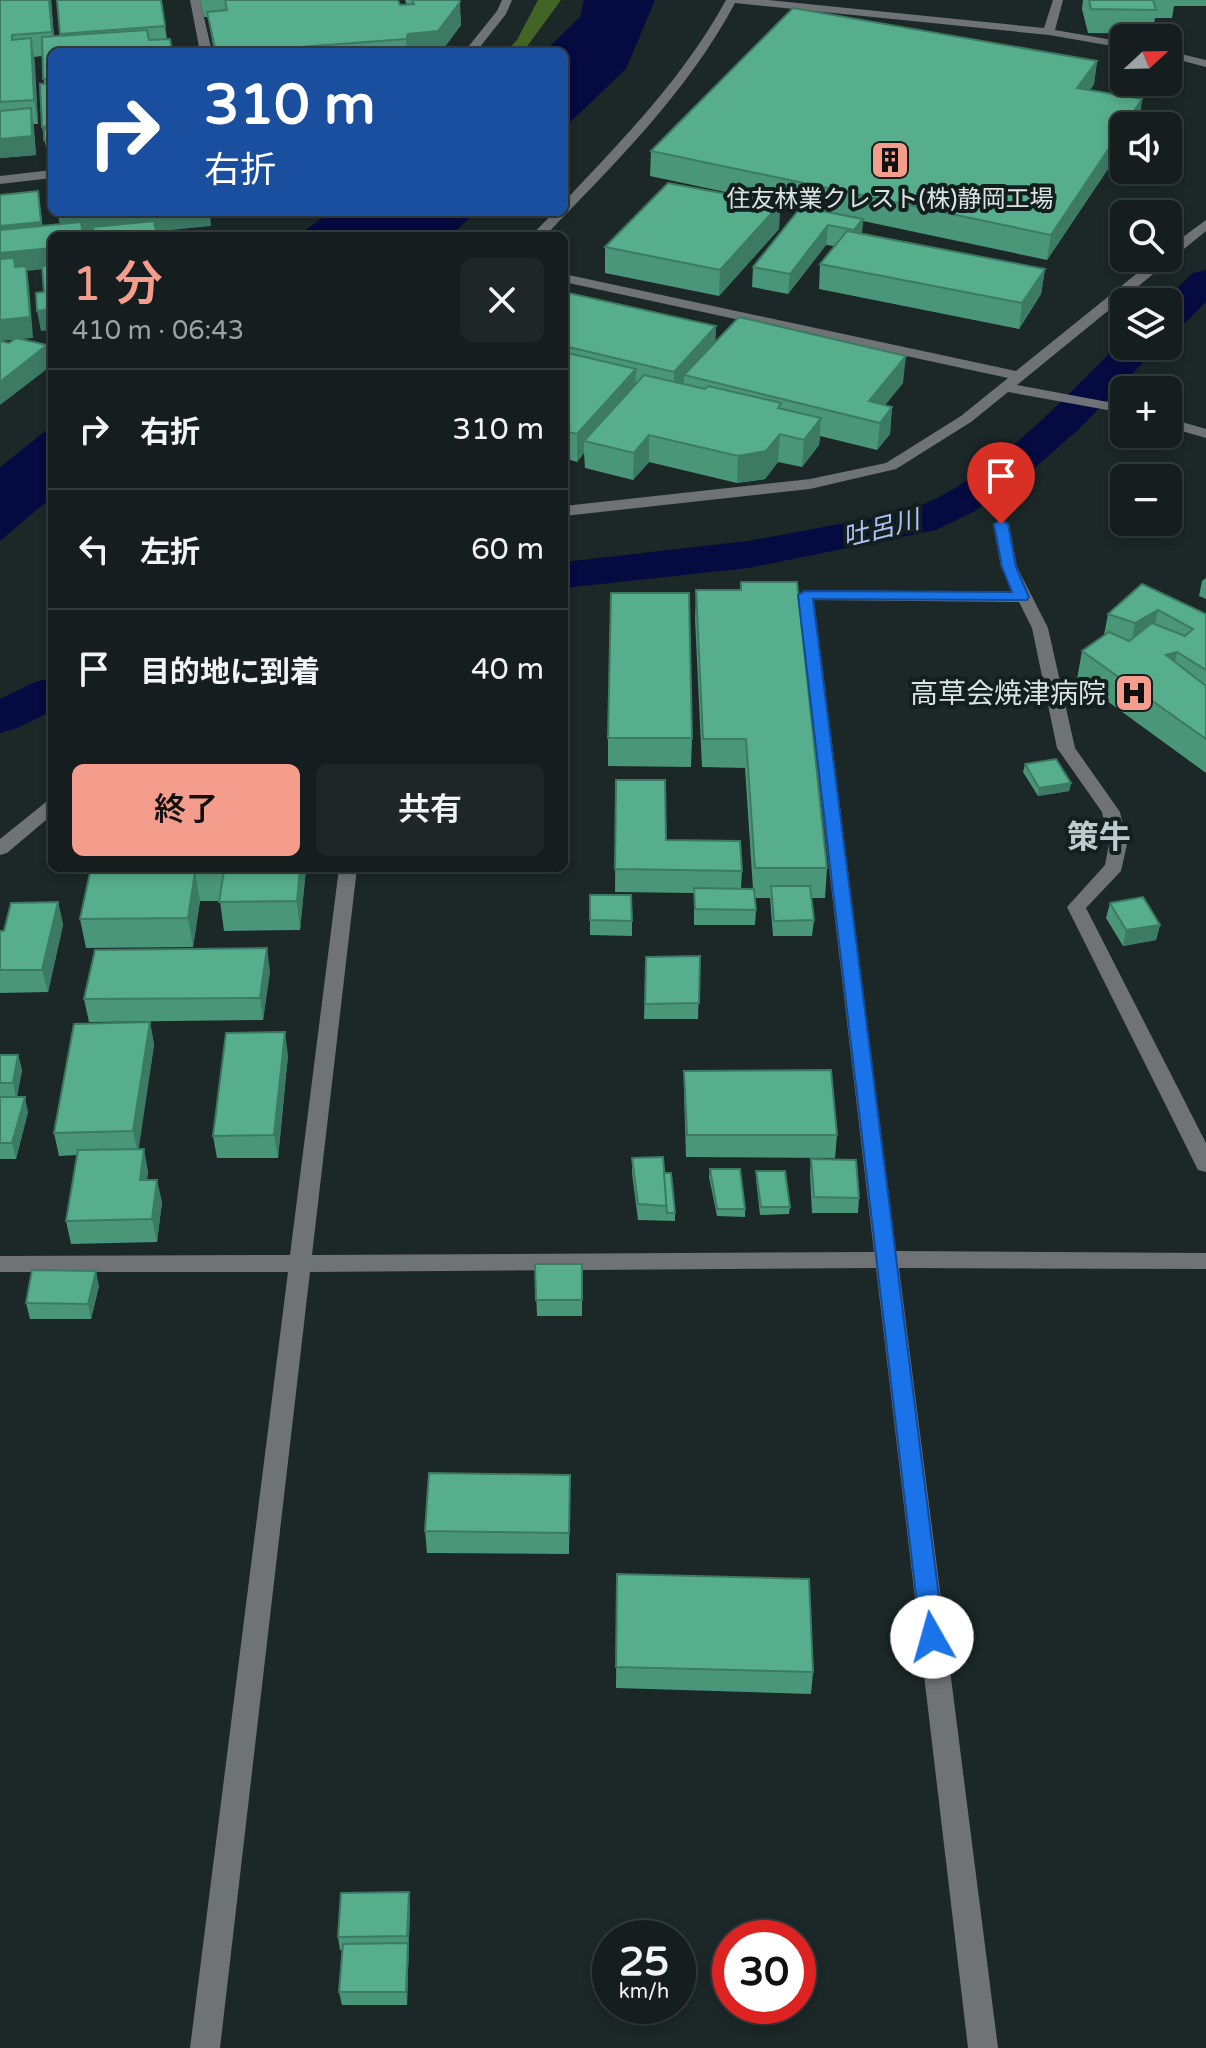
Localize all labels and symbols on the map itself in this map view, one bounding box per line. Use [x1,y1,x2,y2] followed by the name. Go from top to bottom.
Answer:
[1110,24,1182,96] north arrow
[869,139,911,181] building icon: 住友林業クレスト(株)静岡工場
[727,185,1053,214] place label: 住友林業クレスト(株)静岡工場
[967,442,1035,524] pin
[840,503,926,553] water label: 吐呂川
[1113,672,1155,714] hospital icon: 高草会焼津病院
[910,677,1106,711] place label: 高草会焼津病院
[1067,819,1131,857] district label: 策牛
[890,1595,974,1679] position arrow
[712,1920,816,2024] speed limit sign: 30

